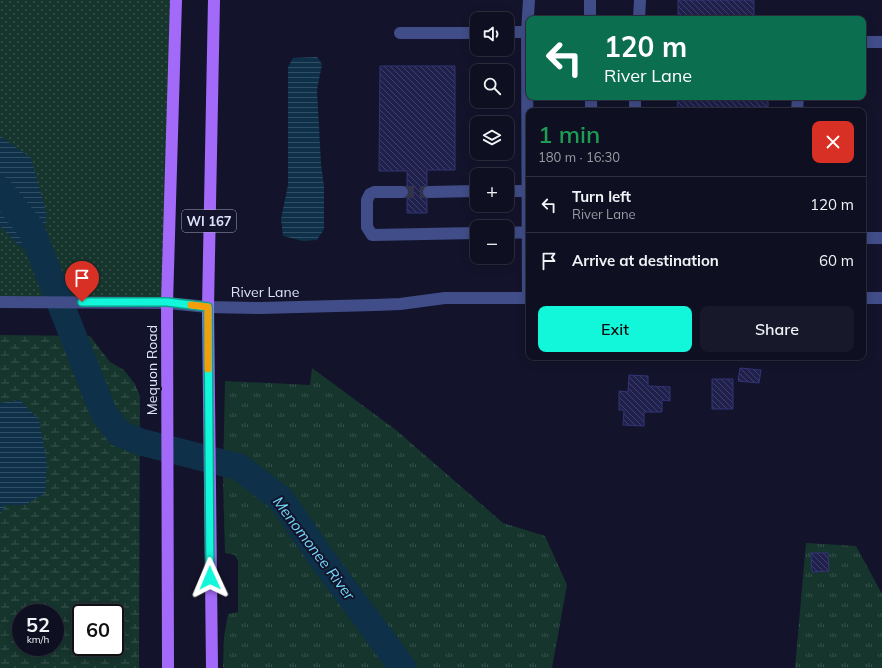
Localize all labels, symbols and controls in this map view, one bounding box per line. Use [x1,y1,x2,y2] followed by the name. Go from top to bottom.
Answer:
[470,12,514,264] map controls
[470,12,514,56] button: sound
[604,29,687,64] text: 120 m
[538,32,590,84] icon: left
[470,64,514,108] button: search
[604,64,692,87] text: River Lane
[470,116,514,160] button: layers
[538,119,600,149] text: 1 min
[812,121,854,163] button: close
[538,149,620,165] text: 180 m · 16:30
[470,168,514,212] button: +
[572,187,631,206] text: Turn left
[538,194,560,216] icon: left
[810,195,854,214] text: 120 m
[572,206,636,222] text: River Lane
[182,210,236,232] road number: WI 167
[470,220,514,264] button: −
[538,250,560,272] icon: arrive
[572,251,719,270] text: Arrive at destination
[819,251,854,270] text: 60 m
[65,261,99,302] pin
[71,267,93,289] icon: arrive
[231,283,299,301] street label: River Lane
[538,306,692,352] button: Exit
[700,306,854,352] button: Share
[143,325,161,415] street label: Mequon Road
[269,493,359,604] water label: Menomonee River
[189,557,231,599] position arrow
[72,604,124,656] speed limit sign: 60
[26,612,50,637] text: 52
[27,633,49,646] text: km/h

